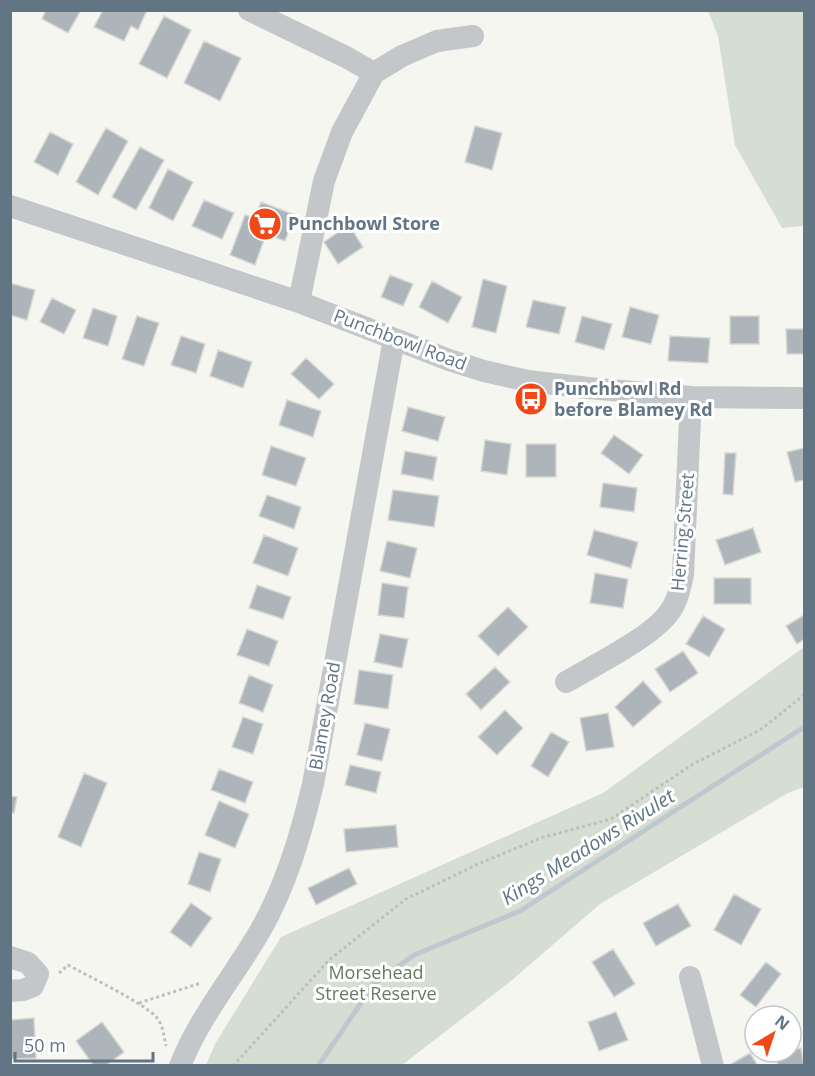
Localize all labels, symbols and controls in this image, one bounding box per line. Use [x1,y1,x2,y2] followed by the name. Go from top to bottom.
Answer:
[247,206,283,242] supermarket icon: Punchbowl Store
[288,211,440,235] place label: Punchbowl Store
[330,303,470,375] street label: Punchbowl Road
[554,376,713,421] place label: Punchbowl Rd before Blamey Rd
[513,381,549,417] bus stop icon: Punchbowl Rd before Blamey Rd
[665,472,699,592] street label: Herring Street
[303,660,345,772] street label: Blamey Road
[496,781,681,911] water label: Kings Meadows Rivulet
[315,960,437,1005] park label: Morsehead Street Reserve
[743,1004,803,1064] north arrow
[770,1010,794,1035] text: N
[15,1025,153,1063] scale bar
[24,1033,66,1057] text: 50 m

